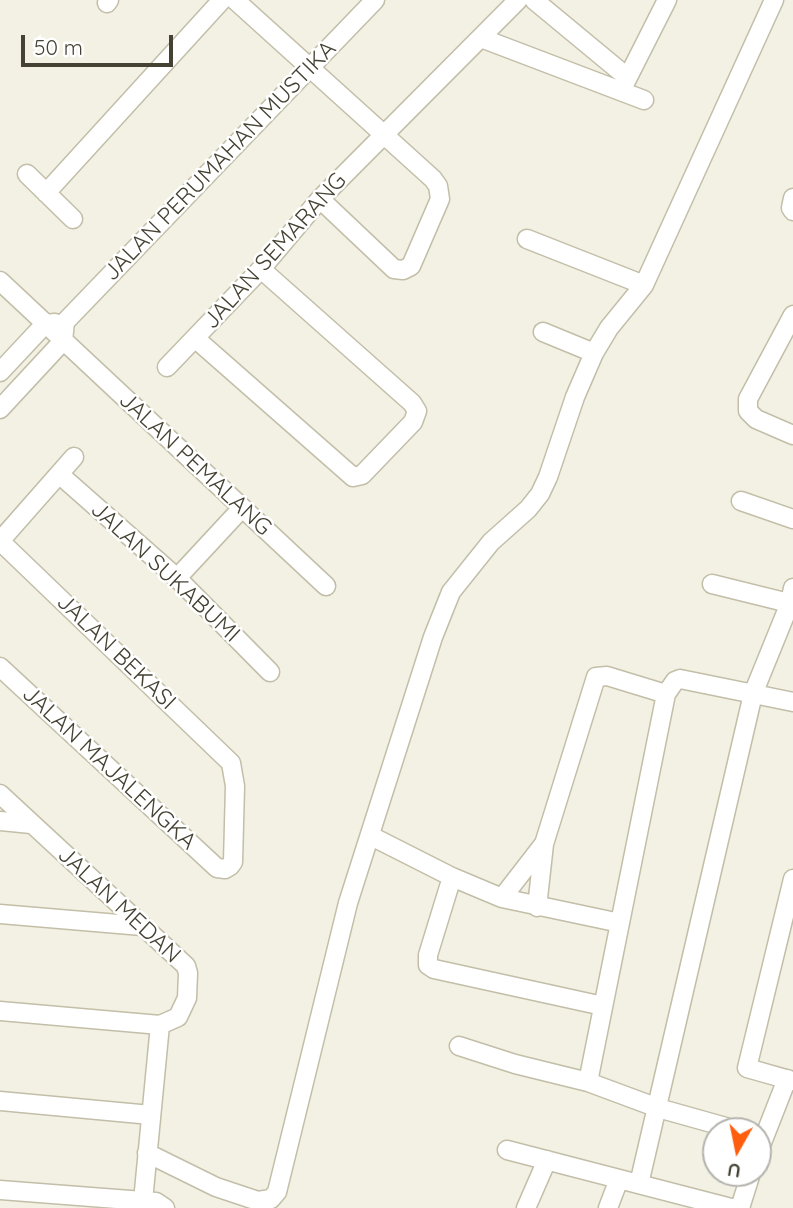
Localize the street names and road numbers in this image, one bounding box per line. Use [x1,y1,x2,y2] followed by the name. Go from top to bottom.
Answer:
[98,35,342,287] street label: JALAN PERUMAHAN MUSTIKA
[198,167,352,335] street label: JALAN SEMARANG
[113,386,277,542] street label: JALAN PEMALANG
[85,496,245,648] street label: JALAN SUKABUMI
[51,588,181,716] street label: JALAN BEKASI
[16,680,202,856] street label: JALAN MAJALENGKA
[52,841,186,969] street label: JALAN MEDAN

